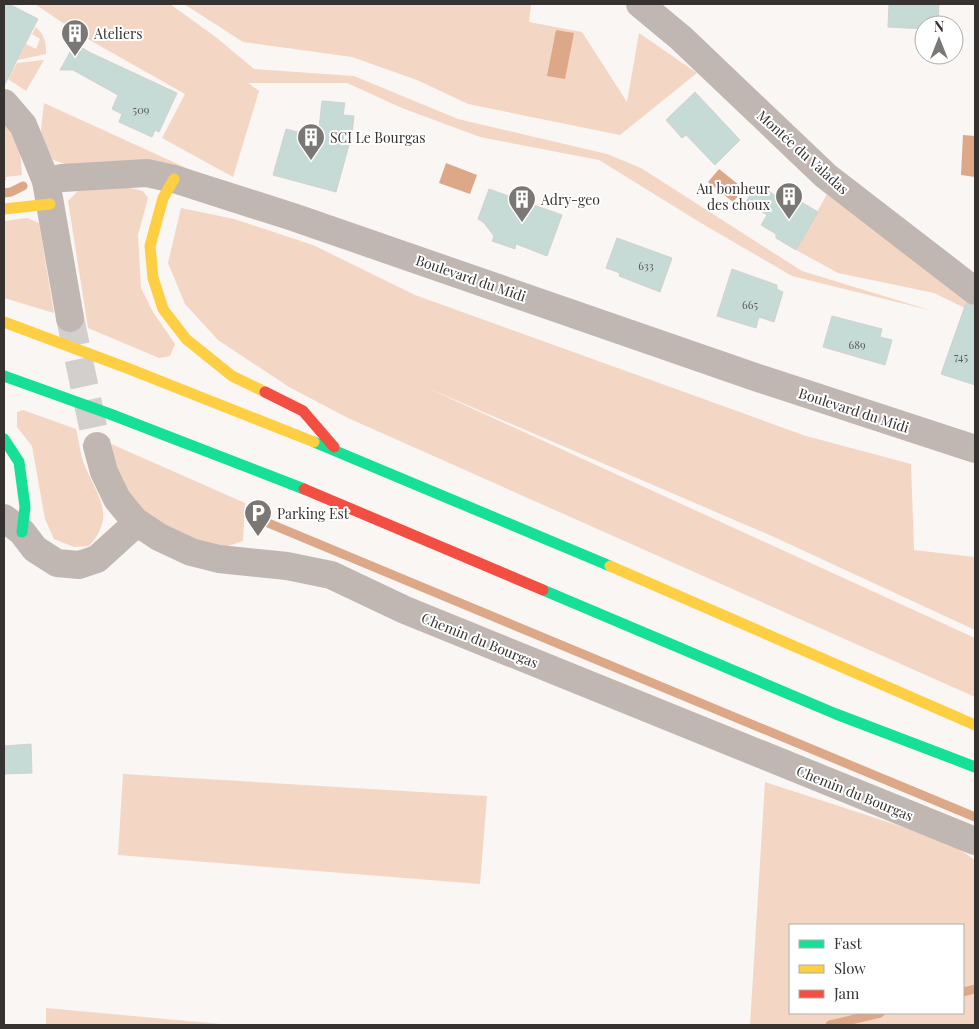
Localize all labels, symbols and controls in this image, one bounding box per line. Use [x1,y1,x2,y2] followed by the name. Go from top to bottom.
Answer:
[914,15,964,65] north arrow
[934,17,944,36] text: N
[60,18,90,57] building icon: Ateliers
[93,24,143,43] place label: Ateliers
[133,102,150,117] house number: 509
[753,106,853,198] street label: Montée du Valadas
[296,122,326,161] building icon: SCI Le Bourgas
[330,128,425,147] place label: SCI Le Bourgas
[695,179,771,214] place label: Au bonheur des choux
[774,181,804,220] building icon: Au bonheur des choux
[507,184,537,223] building icon: Adry-geo
[540,190,600,209] place label: Adry-geo
[414,250,528,306] street label: Boulevard du Midi
[638,258,654,273] house number: 633
[742,297,758,312] house number: 665
[848,337,866,352] house number: 689
[954,349,968,364] house number: 745
[796,383,912,437] street label: Boulevard du Midi
[243,498,273,537] parking icon: Parking Est
[277,504,350,523] place label: Parking Est
[419,608,541,672] street label: Chemin du Bourgas
[794,761,916,825] street label: Chemin du Bourgas
[789,924,964,1014] legend
[834,933,863,953] text: Fast
[834,958,866,978] text: Slow
[833,983,860,1003] text: Jam

